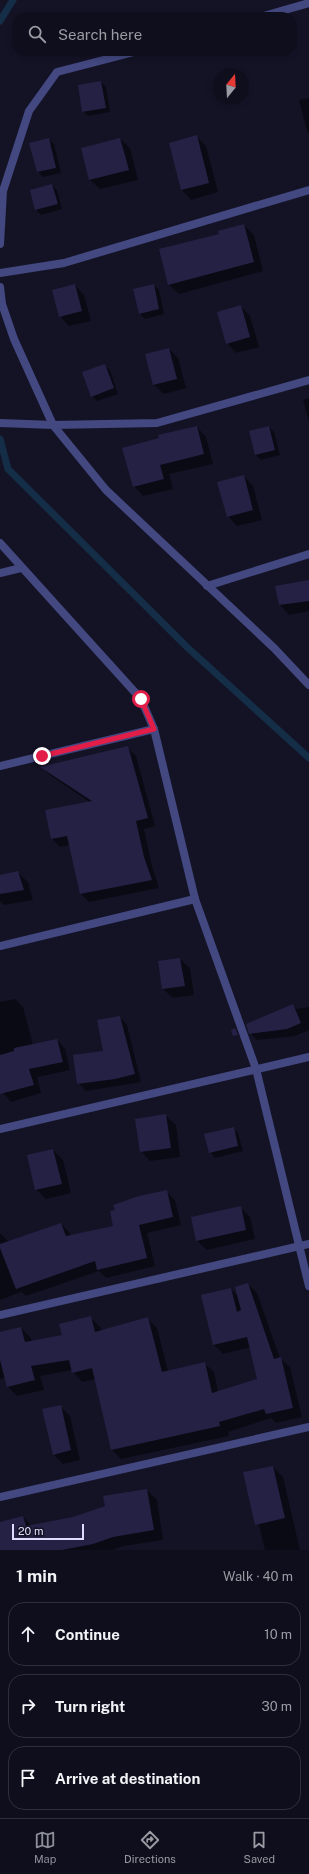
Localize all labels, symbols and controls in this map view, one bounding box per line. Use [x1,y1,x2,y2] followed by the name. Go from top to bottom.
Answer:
[12,12,297,56] search box
[26,23,48,45] icon: search
[58,26,142,43] text: Search here
[213,68,249,104] north arrow
[132,690,150,708] route start
[33,747,51,765] route end
[12,1522,84,1541] scale bar
[18,1525,43,1537] text: 20 m
[16,1566,57,1586] text: 1 min
[223,1569,293,1584] text: Walk · 40 m
[17,1623,39,1645] icon: ahead
[55,1626,120,1643] text: Continue
[264,1627,292,1642] text: 10 m
[17,1695,39,1717] icon: right
[55,1698,125,1715] text: Turn right
[262,1699,292,1714] text: 30 m
[17,1767,39,1789] icon: arrive
[55,1770,200,1787] text: Arrive at destination
[34,1829,56,1865] tab: Map
[124,1829,176,1865] tab: Directions
[244,1829,275,1865] tab: Saved

